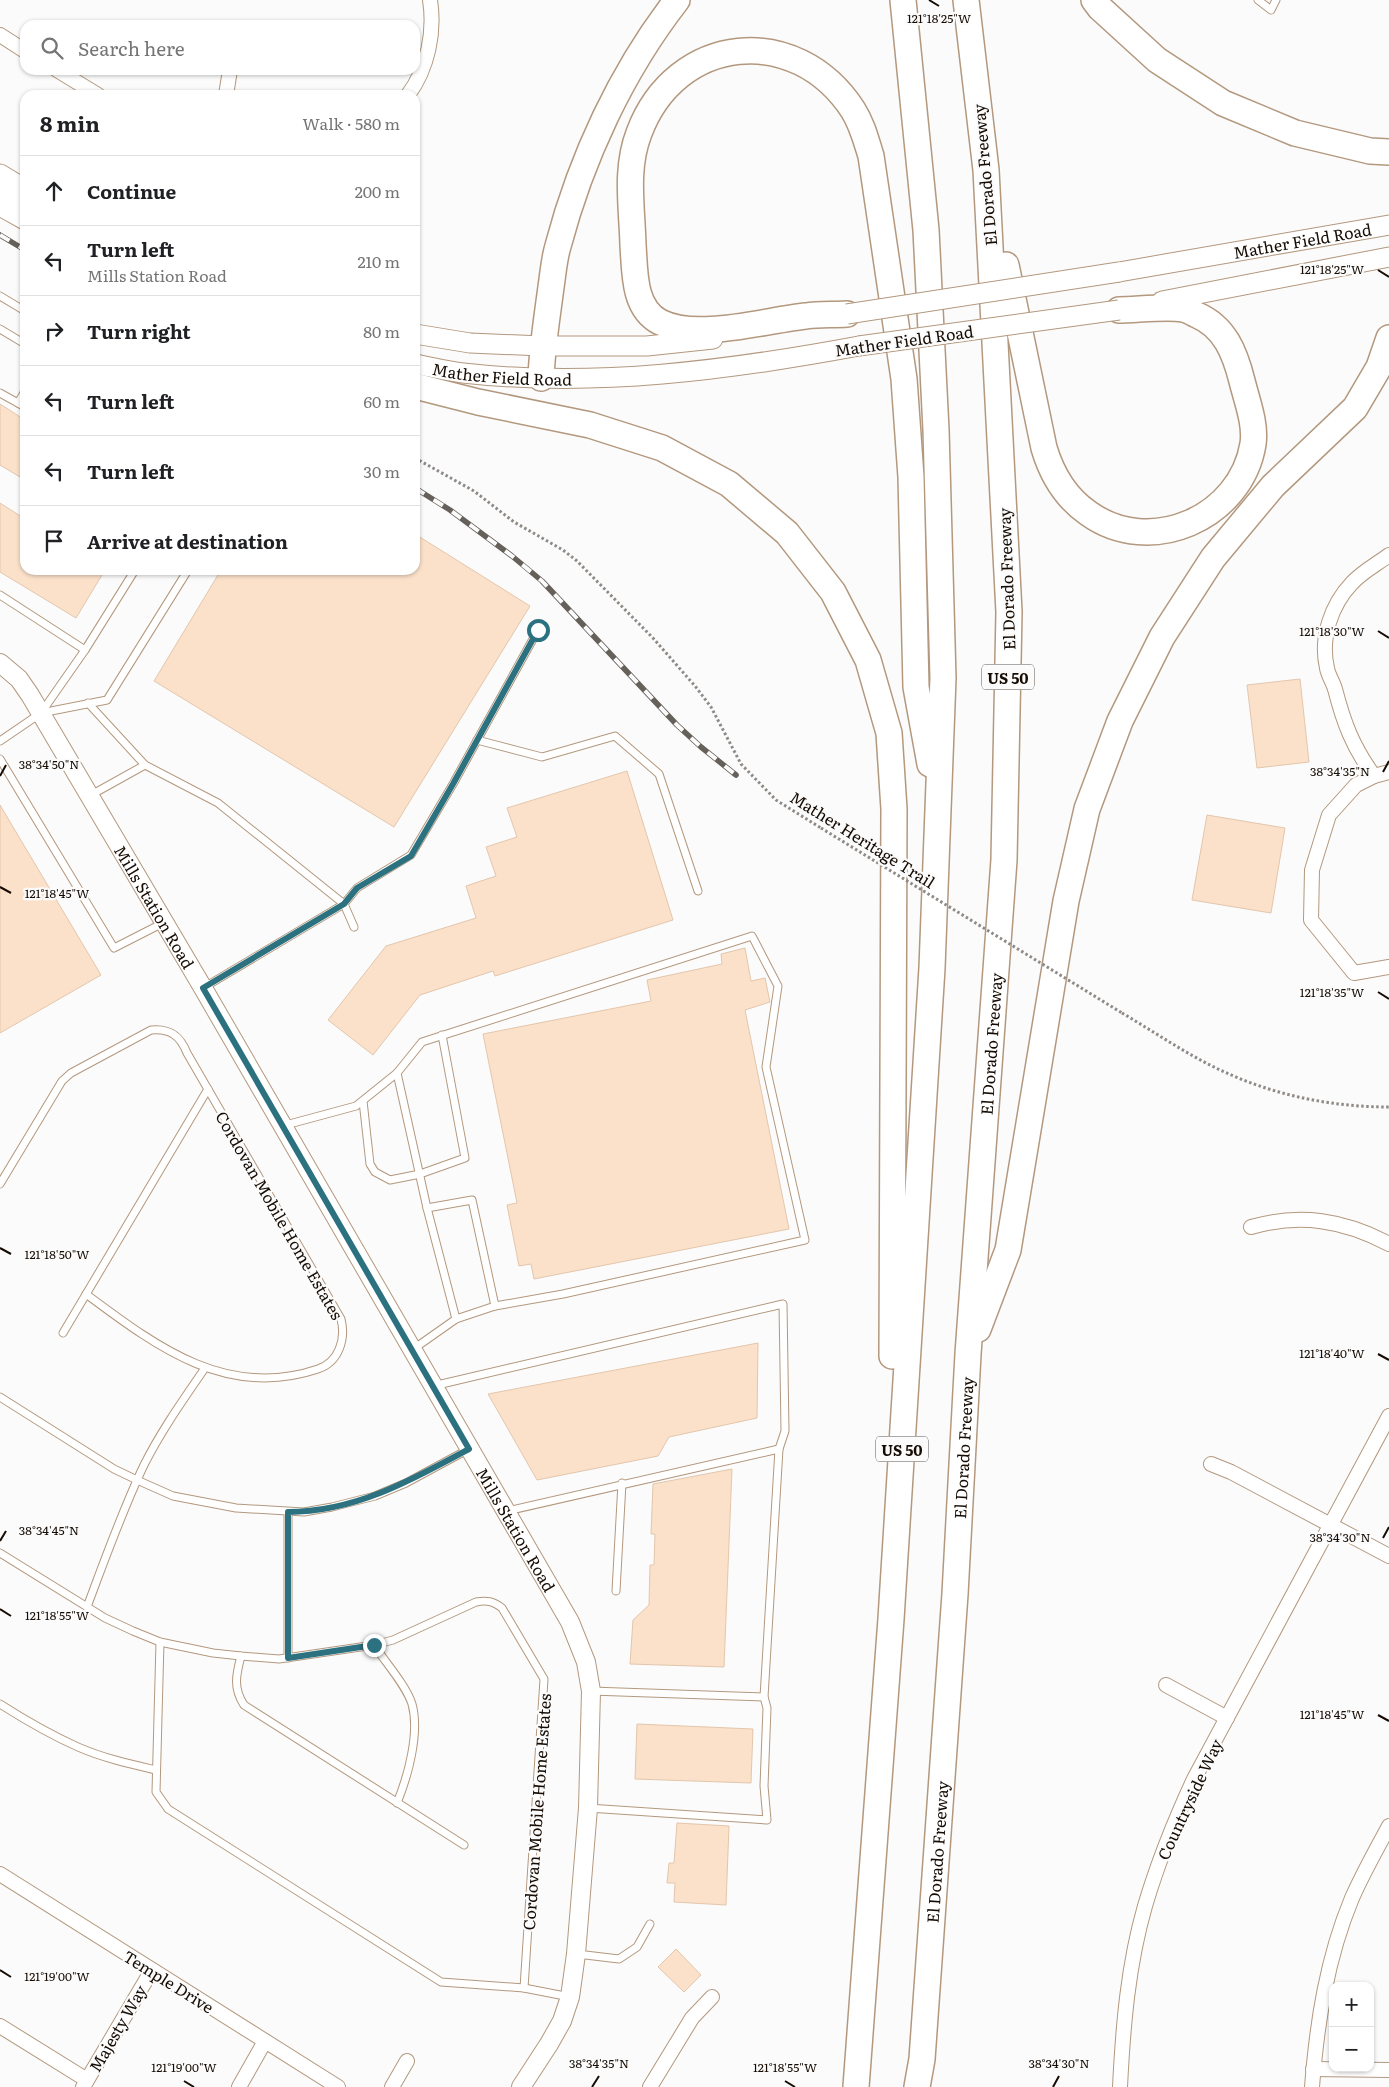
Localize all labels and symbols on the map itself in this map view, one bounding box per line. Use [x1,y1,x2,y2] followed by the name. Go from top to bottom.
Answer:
[907,9,971,27] text: 121°18'25"W
[966,102,1002,247] street label: El Dorado Freeway
[1231,216,1373,264] street label: Mather Field Road
[1300,260,1364,278] text: 121°18'25"W
[833,318,975,362] street label: Mather Field Road
[430,356,572,390] street label: Mather Field Road
[991,507,1020,651] street label: El Dorado Freeway
[527,619,550,642] route start
[1299,622,1365,640] text: 121°18'30"W
[982,664,1034,690] road number: US 50
[19,755,79,773] text: 38°34'50"N
[1310,762,1370,780] text: 38°34'35"N
[786,785,940,893] street label: Mather Heritage Trail
[109,840,201,973] street label: Mills Station Road
[25,884,89,902] text: 121°18'45"W
[973,971,1008,1116] street label: El Dorado Freeway
[1300,983,1364,1001] text: 121°18'35"W
[210,1106,350,1324] street label: Cordovan Mobile Home Estates
[25,1245,89,1263] text: 121°18'50"W
[1299,1344,1365,1362] text: 121°18'40"W
[947,1375,979,1520] street label: El Dorado Freeway
[876,1436,928,1462] road number: US 50
[471,1463,562,1596] street label: Mills Station Road
[19,1521,79,1539] text: 38°34'45"N
[1309,1528,1371,1546] text: 38°34'30"N
[25,1606,89,1624] text: 121°18'55"W
[363,1634,386,1657] route end
[516,1693,556,1931] street label: Cordovan Mobile Home Estates
[1300,1705,1364,1723] text: 121°18'45"W
[1150,1734,1228,1863] street label: Countryside Way
[920,1779,954,1924] street label: El Dorado Freeway
[119,1944,219,2018] street label: Temple Drive
[24,1967,90,1985] text: 121°19'00"W
[82,1979,152,2076] street label: Majesty Way
[569,2054,629,2072] text: 38°34'35"N
[1028,2054,1090,2072] text: 38°34'30"N
[151,2058,217,2076] text: 121°19'00"W
[753,2058,817,2076] text: 121°18'55"W

